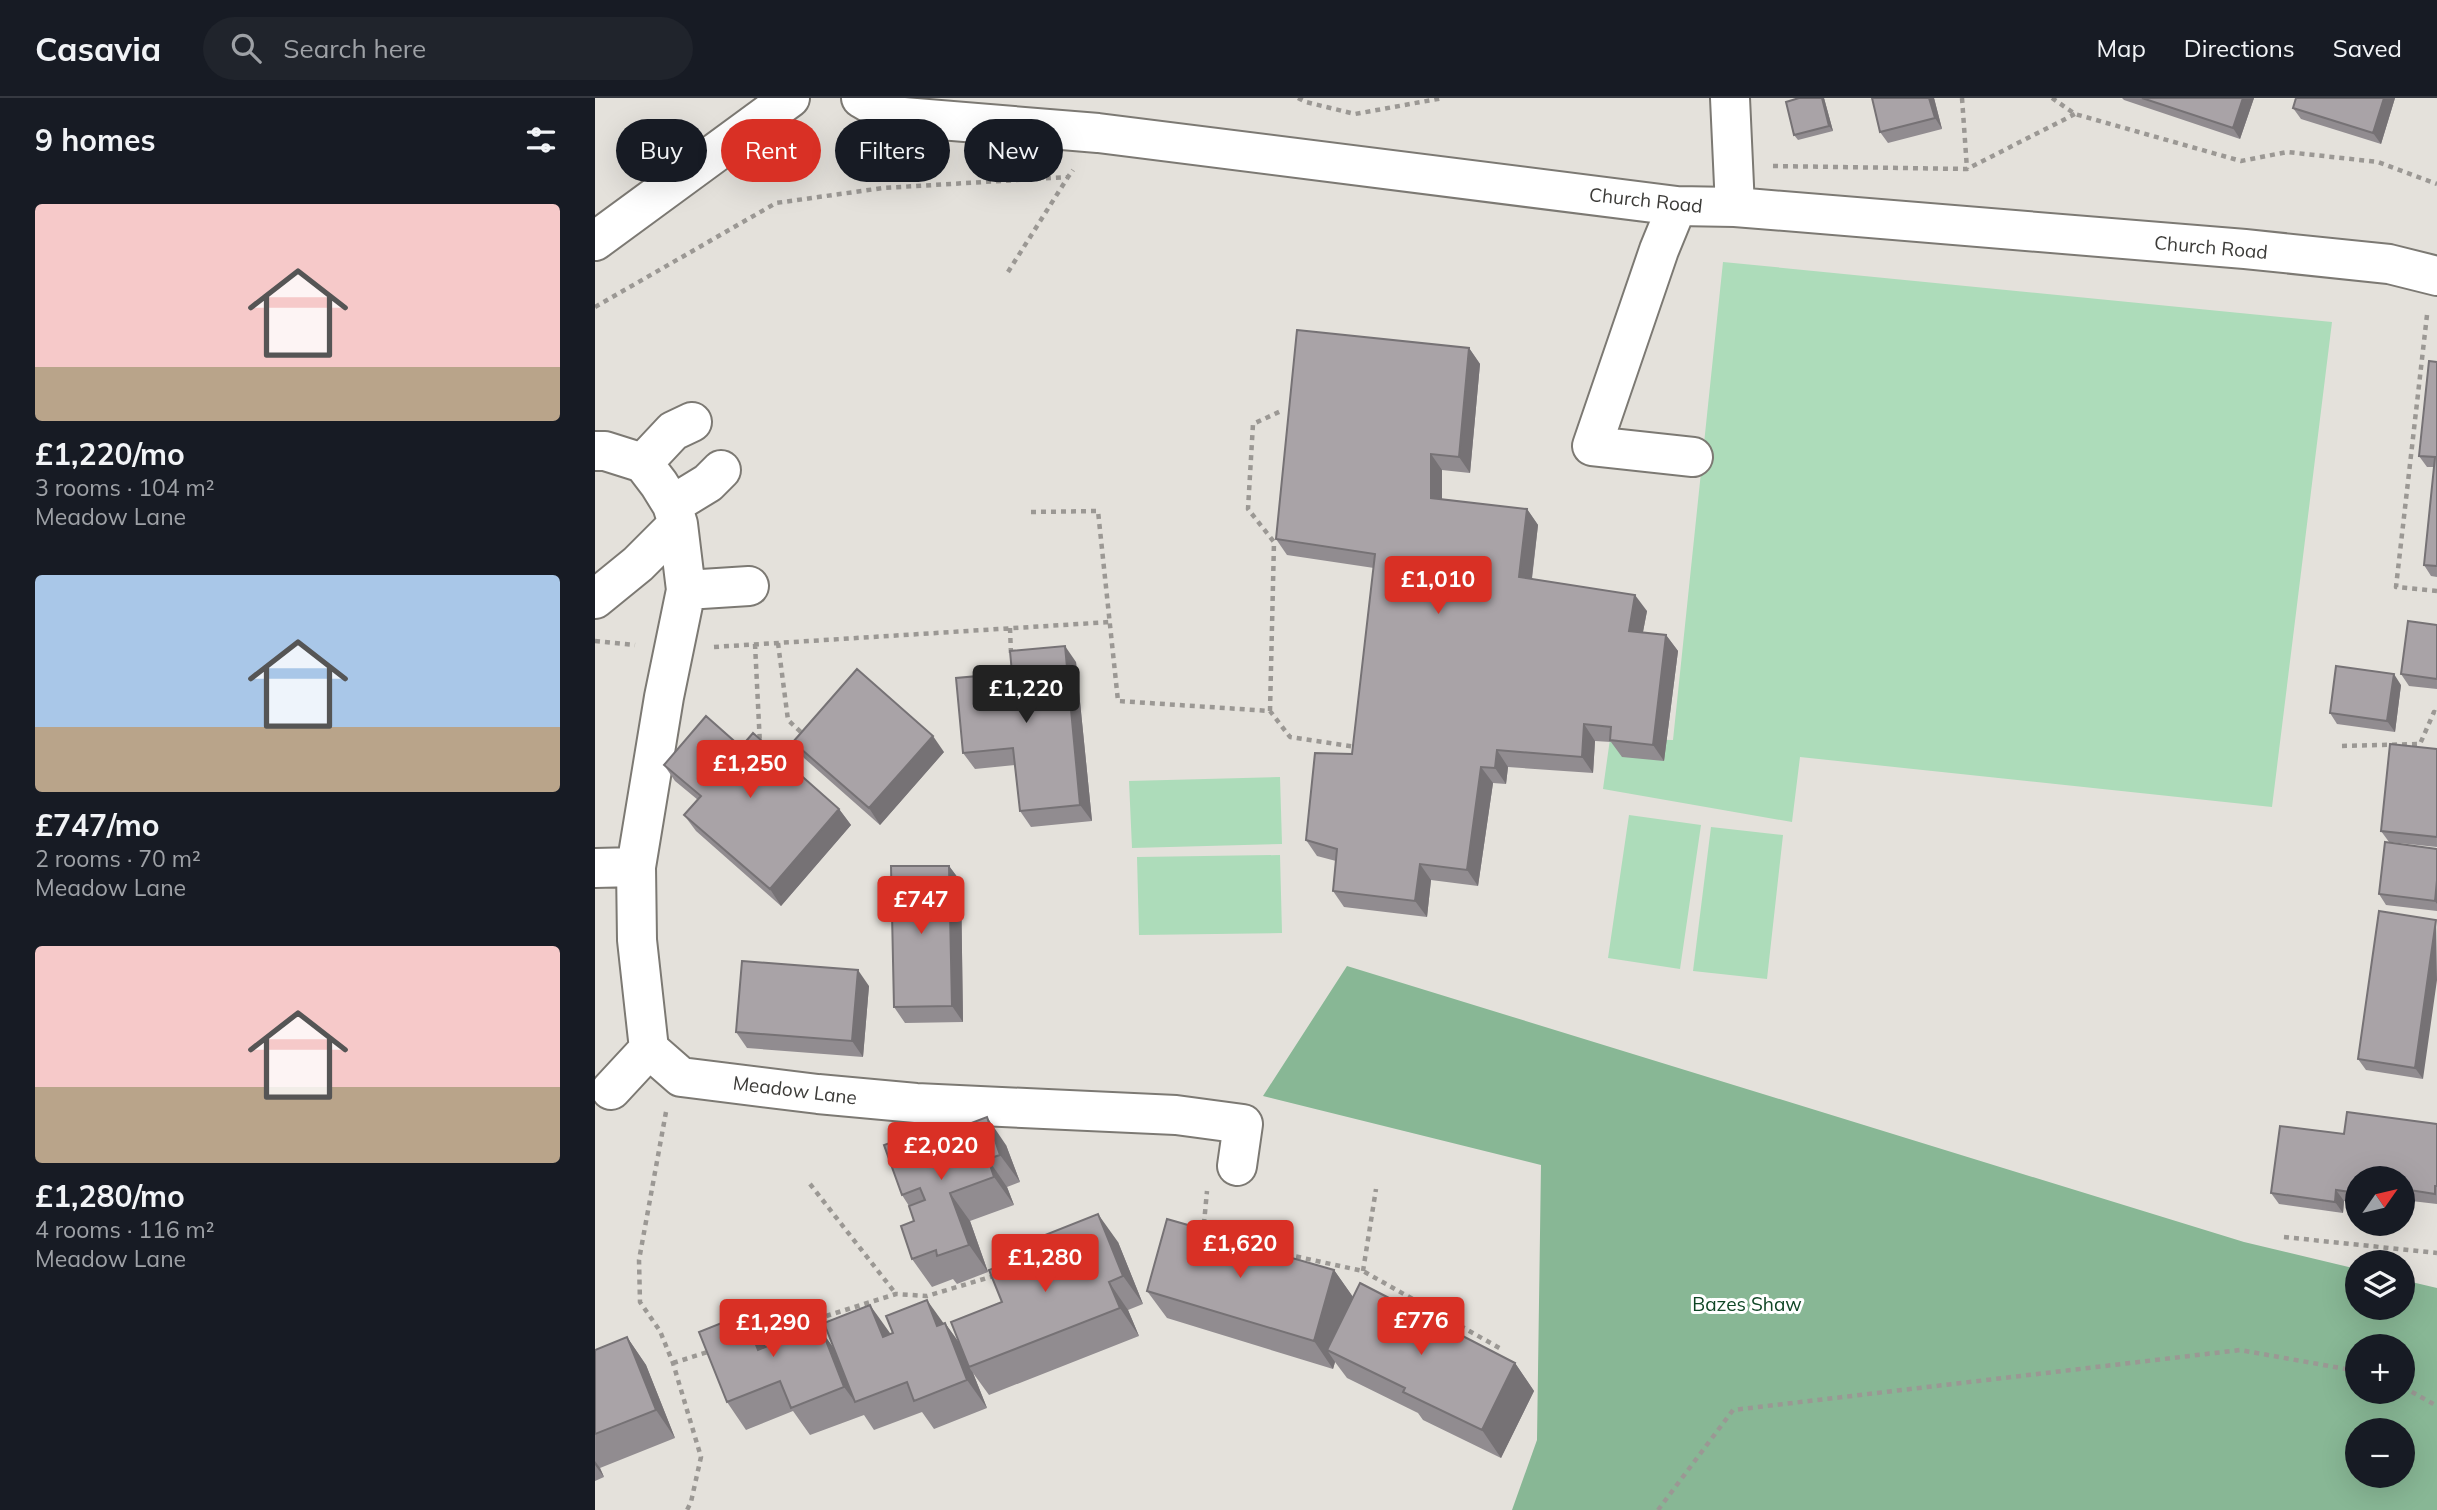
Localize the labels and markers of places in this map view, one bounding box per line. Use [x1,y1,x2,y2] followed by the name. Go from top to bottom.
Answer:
[1381,556,1495,616] pin: £1,010
[969,666,1083,725] pin: £1,220
[693,740,807,800] pin: £1,250
[880,876,962,936] pin: £747
[884,1122,998,1182] pin: £2,020
[1183,1220,1297,1280] pin: £1,620
[988,1234,1102,1294] pin: £1,280
[1380,1298,1462,1357] pin: £776
[716,1300,830,1359] pin: £1,290

